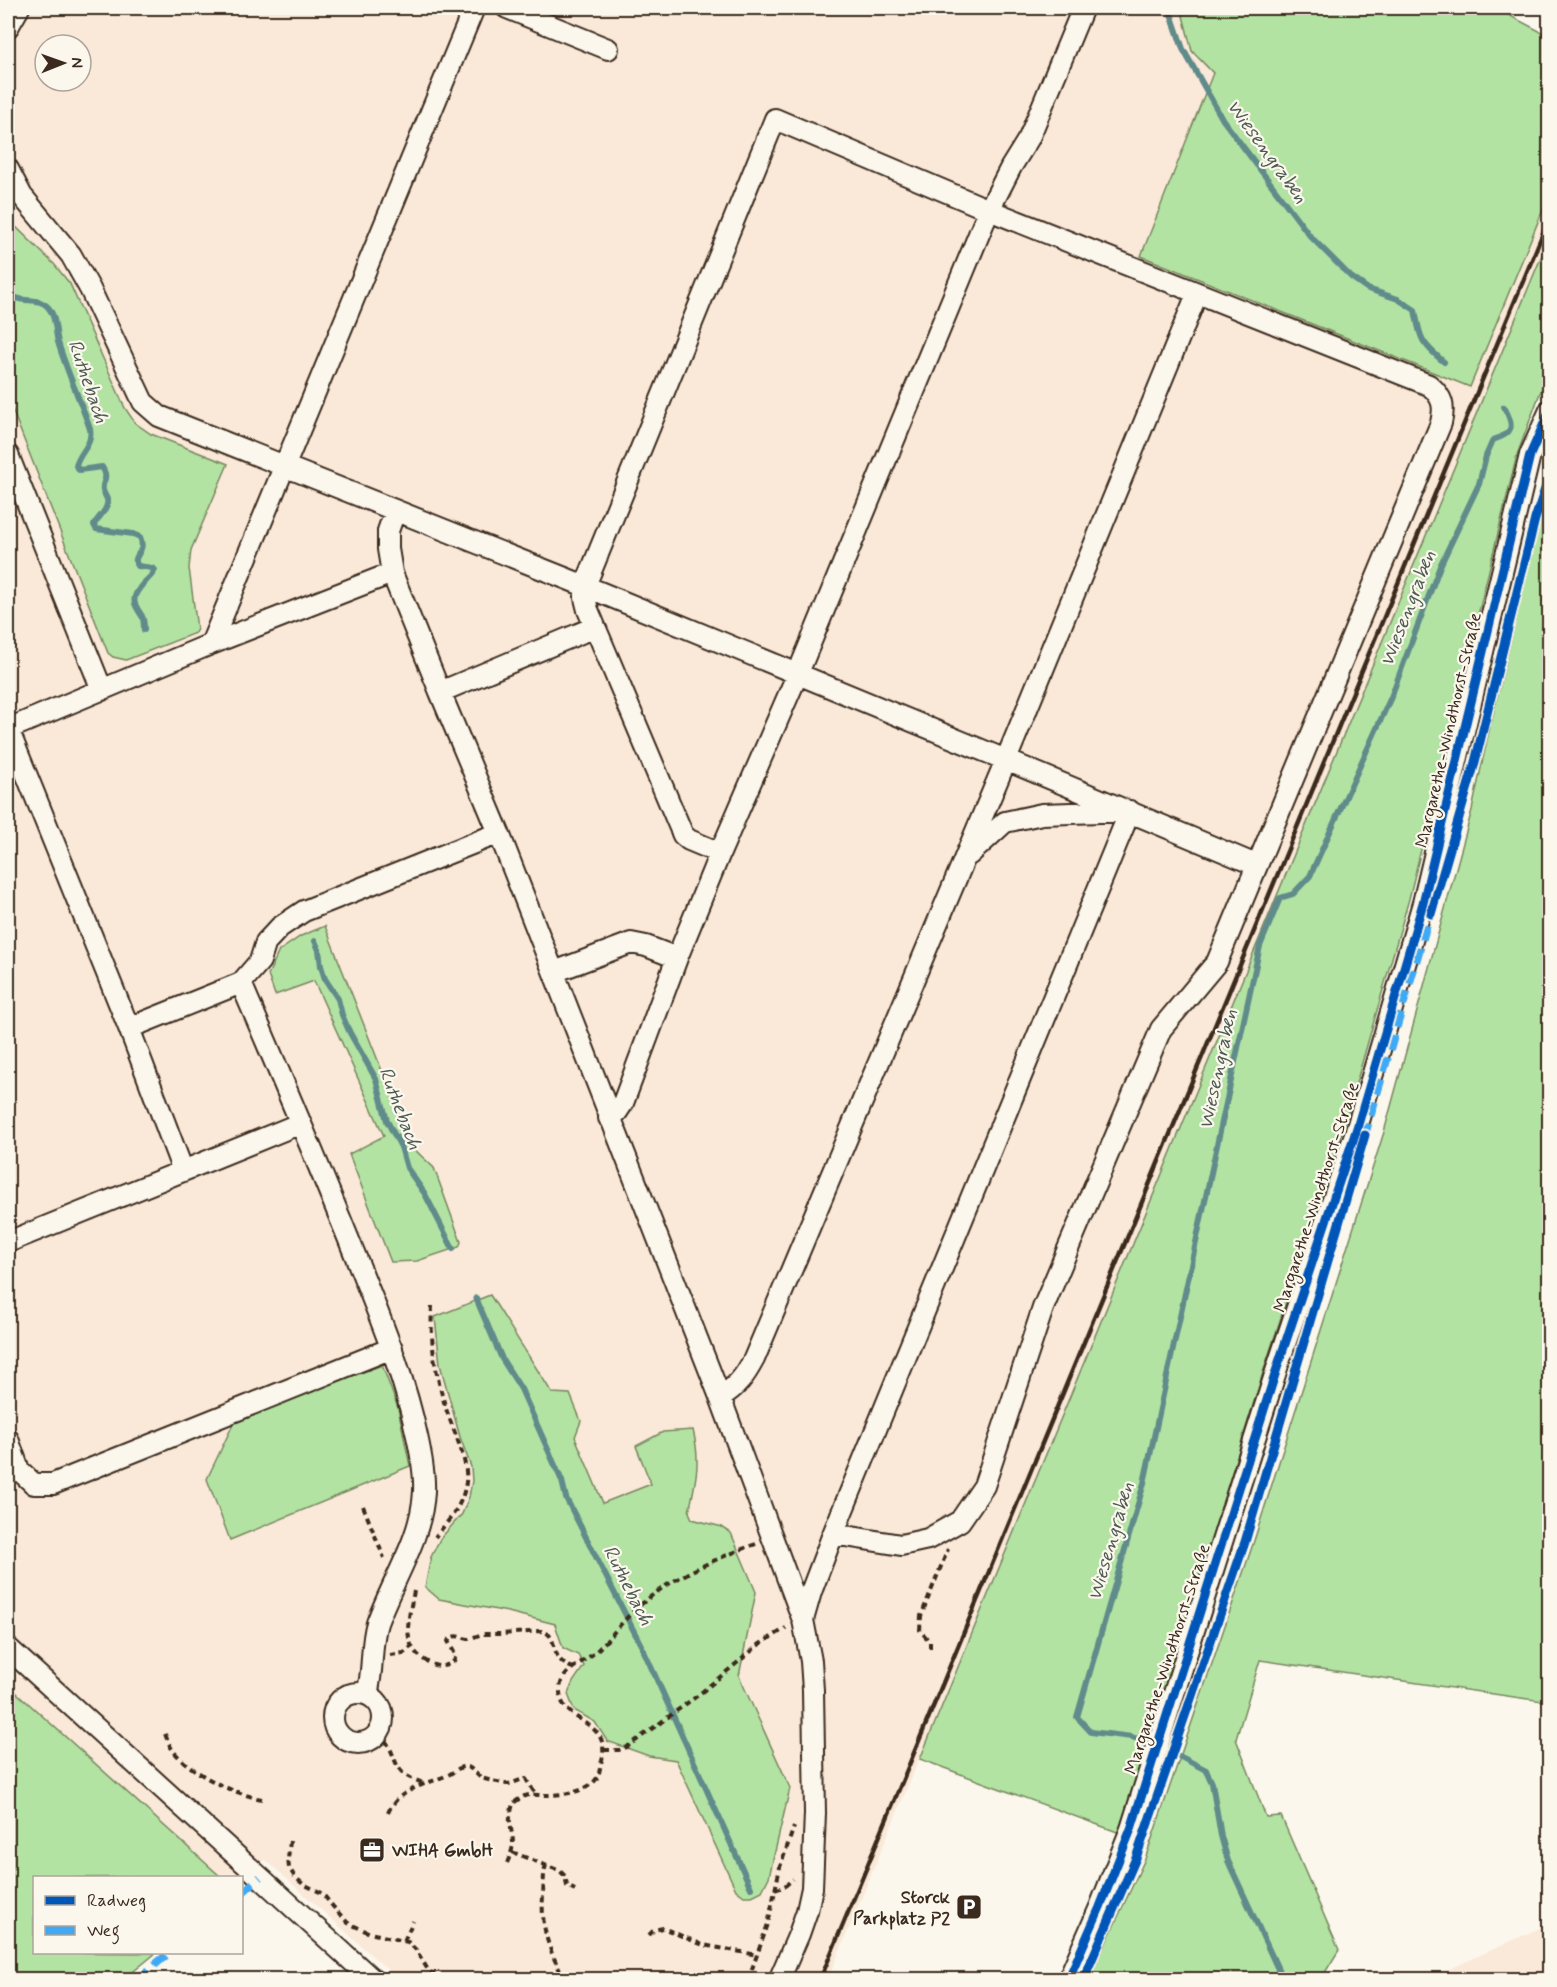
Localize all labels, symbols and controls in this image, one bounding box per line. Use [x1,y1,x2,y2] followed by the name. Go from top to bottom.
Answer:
[33,33,93,93] north arrow
[66,57,87,68] text: N
[1220,94,1314,209] water label: Wiesengraben
[61,336,115,427] water label: Ruthebach
[1374,547,1443,670] water label: Wiesengraben
[1410,610,1489,851] street label: Margarethe-Windthorst-Straße
[1193,1007,1244,1132] water label: Wiesengraben
[371,1063,428,1154] water label: Ruthebach
[1268,1079,1367,1316] street label: Margarethe-Windthorst-Straße
[1082,1479,1141,1604] water label: Wiesengraben
[596,1541,660,1631] water label: Ruthebach
[1119,1541,1218,1778] street label: Margarethe-Windthorst-Straße
[357,1835,387,1865] office icon: WIHA GmbH
[391,1839,493,1863] place label: WIHA GmbH
[33,1876,243,1954] legend
[853,1886,951,1931] place label: Storck Parkplatz P2
[87,1889,146,1913] text: Radweg
[954,1892,984,1922] parking icon: Storck Parkplatz P2
[87,1919,120,1945] text: Weg

